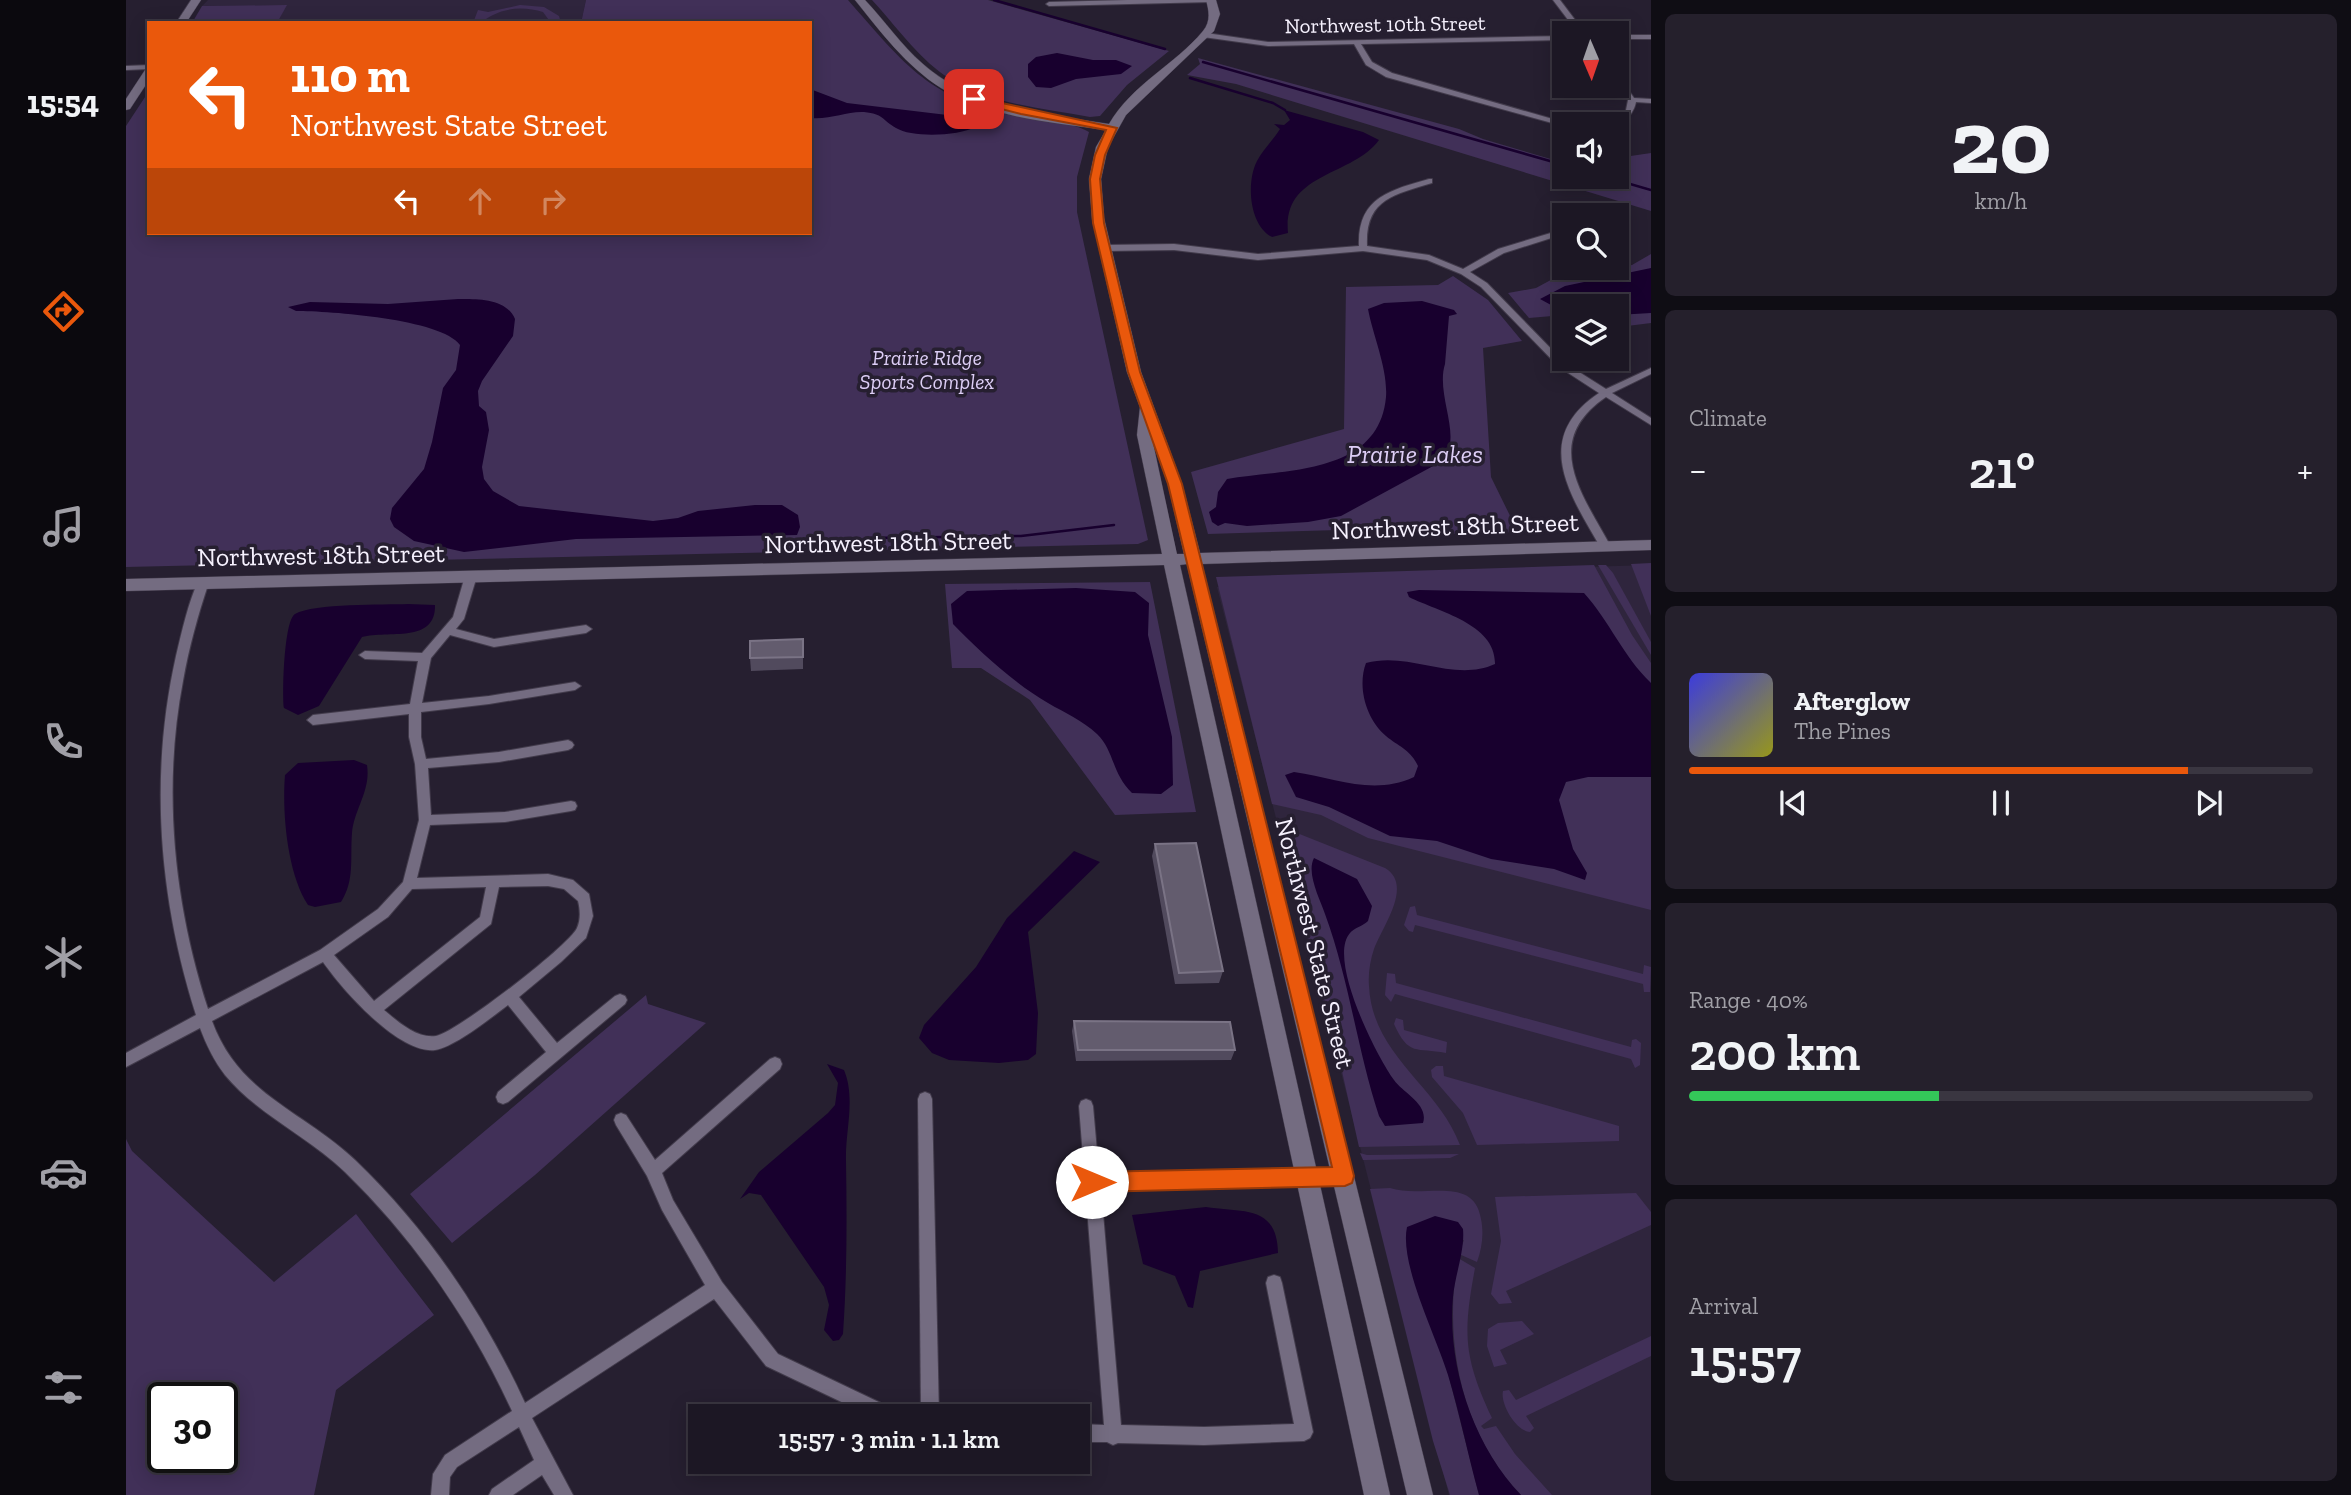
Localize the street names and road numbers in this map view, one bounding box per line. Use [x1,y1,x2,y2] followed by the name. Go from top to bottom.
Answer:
[1284,10,1486,38] street label: Northwest 10th Street
[1331,506,1580,546] street label: Northwest 18th Street
[764,524,1012,560] street label: Northwest 18th Street
[197,537,445,573] street label: Northwest 18th Street
[1268,814,1362,1072] street label: Northwest State Street

